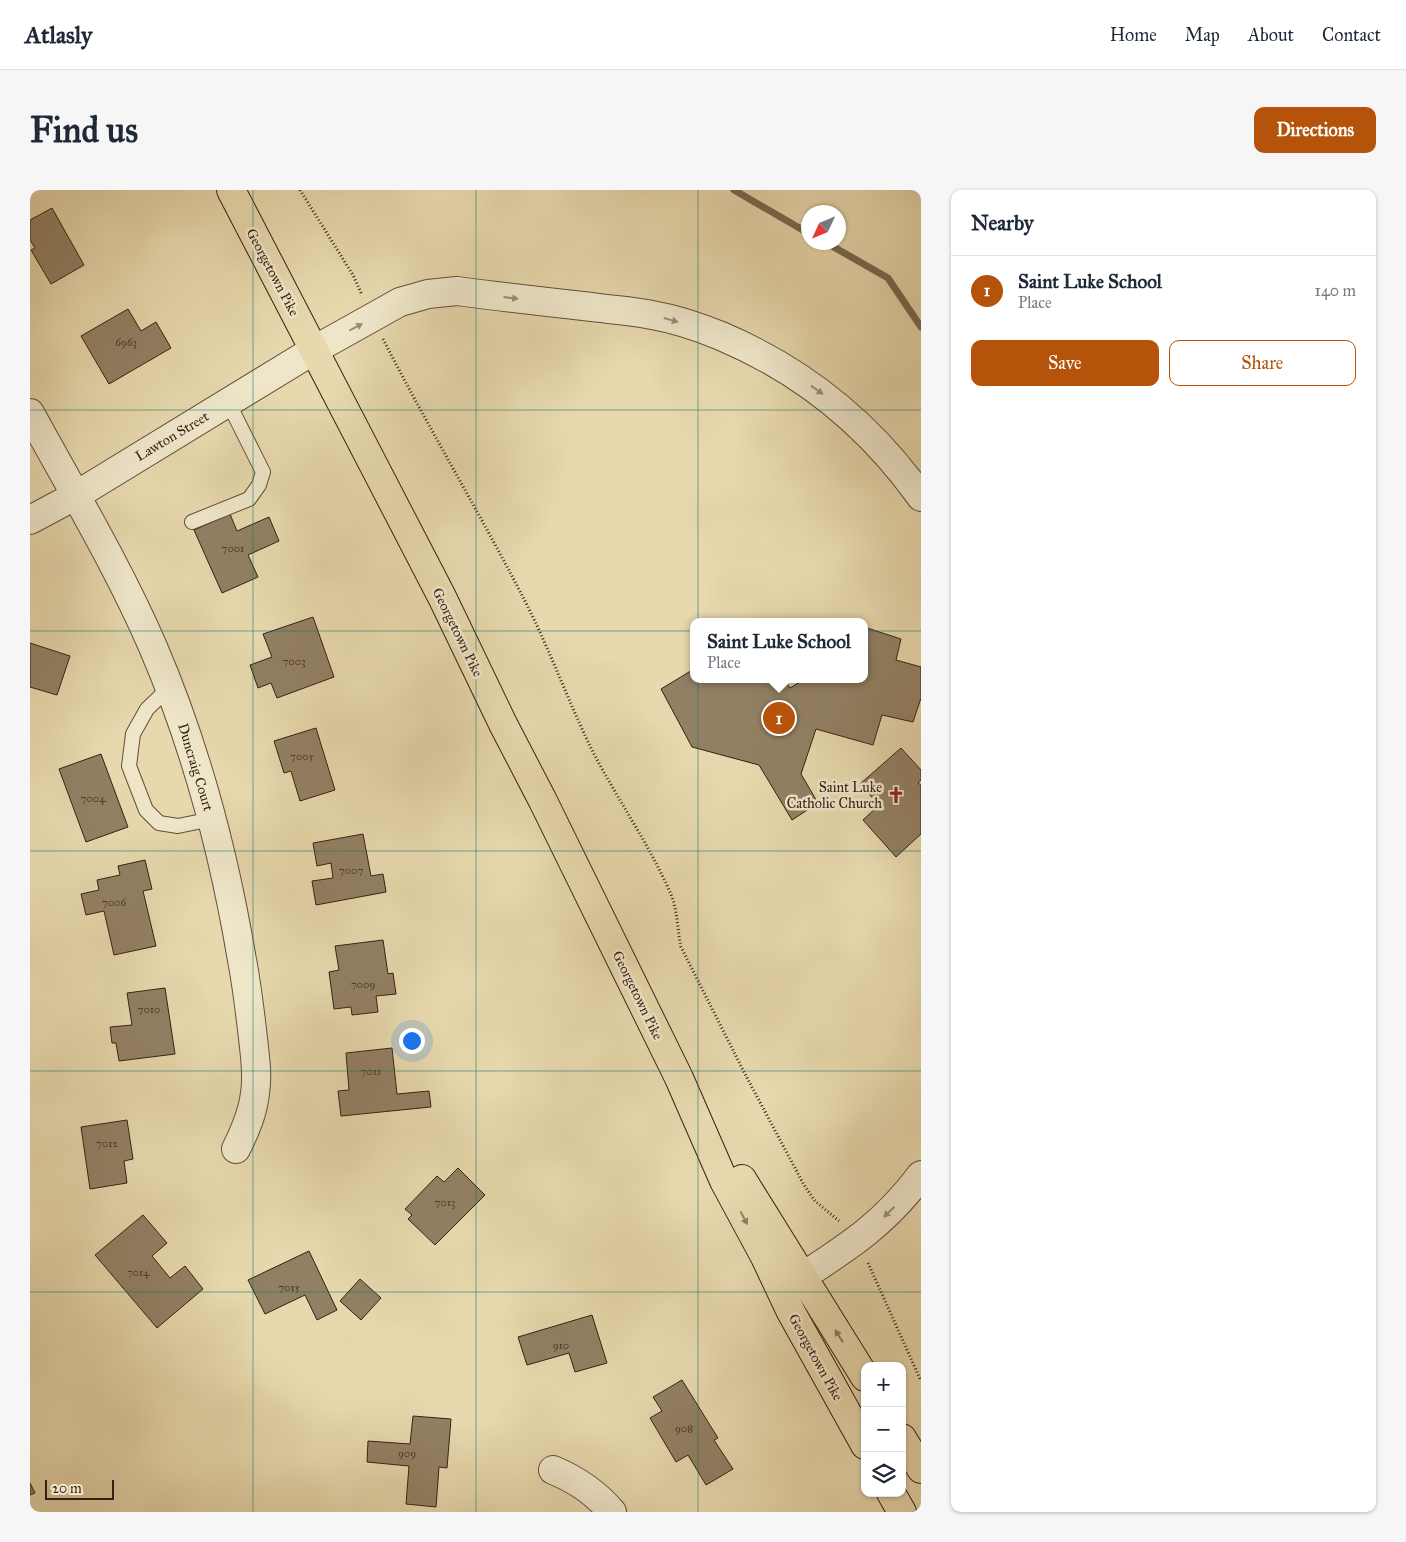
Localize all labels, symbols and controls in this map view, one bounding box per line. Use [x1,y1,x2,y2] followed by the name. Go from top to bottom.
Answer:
[25,20,92,50] text: Atlasly
[1110,24,1157,46] text: Home
[1185,24,1220,46] text: Map
[1248,24,1294,46] text: About
[1322,24,1381,46] text: Contact
[1254,107,1376,153] button: Directions
[30,109,138,152] text: Find us
[801,205,846,250] north arrow
[971,210,1034,236] text: Nearby
[242,226,303,319] street label: Georgetown Pike
[1018,270,1162,293] text: Saint Luke School
[984,281,990,300] text: 1
[1315,281,1356,300] text: 140 m
[1018,293,1052,312] text: Place
[503,294,519,302] one-way arrow
[664,316,679,324] one-way arrow
[350,322,363,331] one-way arrow
[115,336,137,349] house number: 6963
[971,340,1159,386] button: Save
[1169,340,1356,386] button: Share
[810,385,824,395] one-way arrow
[132,408,212,465] street label: Lawton Street
[222,542,244,555] house number: 7001
[429,585,486,680] street label: Georgetown Pike
[690,618,868,683] popup
[707,630,851,653] text: Saint Luke School
[707,653,741,672] text: Place
[282,655,306,668] house number: 7003
[763,699,795,737] pin: 1
[174,721,217,813] street label: Duncraig Court
[290,750,314,763] house number: 7005
[787,779,882,812] place label: Saint Luke Catholic Church
[886,785,906,805] church icon: Saint Luke Catholic Church
[81,792,106,805] house number: 7004
[339,864,363,877] house number: 7007
[102,896,127,909] house number: 7006
[609,948,666,1043] street label: Georgetown Pike
[351,978,375,991] house number: 7009
[138,1003,160,1016] house number: 7010
[399,1028,425,1054] your location
[361,1065,381,1078] house number: 7011
[96,1137,119,1150] house number: 7012
[435,1196,455,1209] house number: 7013
[884,1206,896,1218] one-way arrow
[740,1210,748,1225] one-way arrow
[127,1266,150,1279] house number: 7014
[278,1281,300,1294] house number: 7015
[785,1311,847,1404] street label: Georgetown Pike
[835,1329,844,1343] one-way arrow
[553,1339,569,1352] house number: 910
[861,1362,906,1497] map controls
[861,1362,906,1407] button: +
[861,1407,906,1452] button: −
[675,1422,693,1435] house number: 908
[398,1447,416,1460] house number: 909
[861,1452,906,1497] button: layers
[45,1477,114,1500] scale bar
[52,1480,82,1497] text: 20 m

